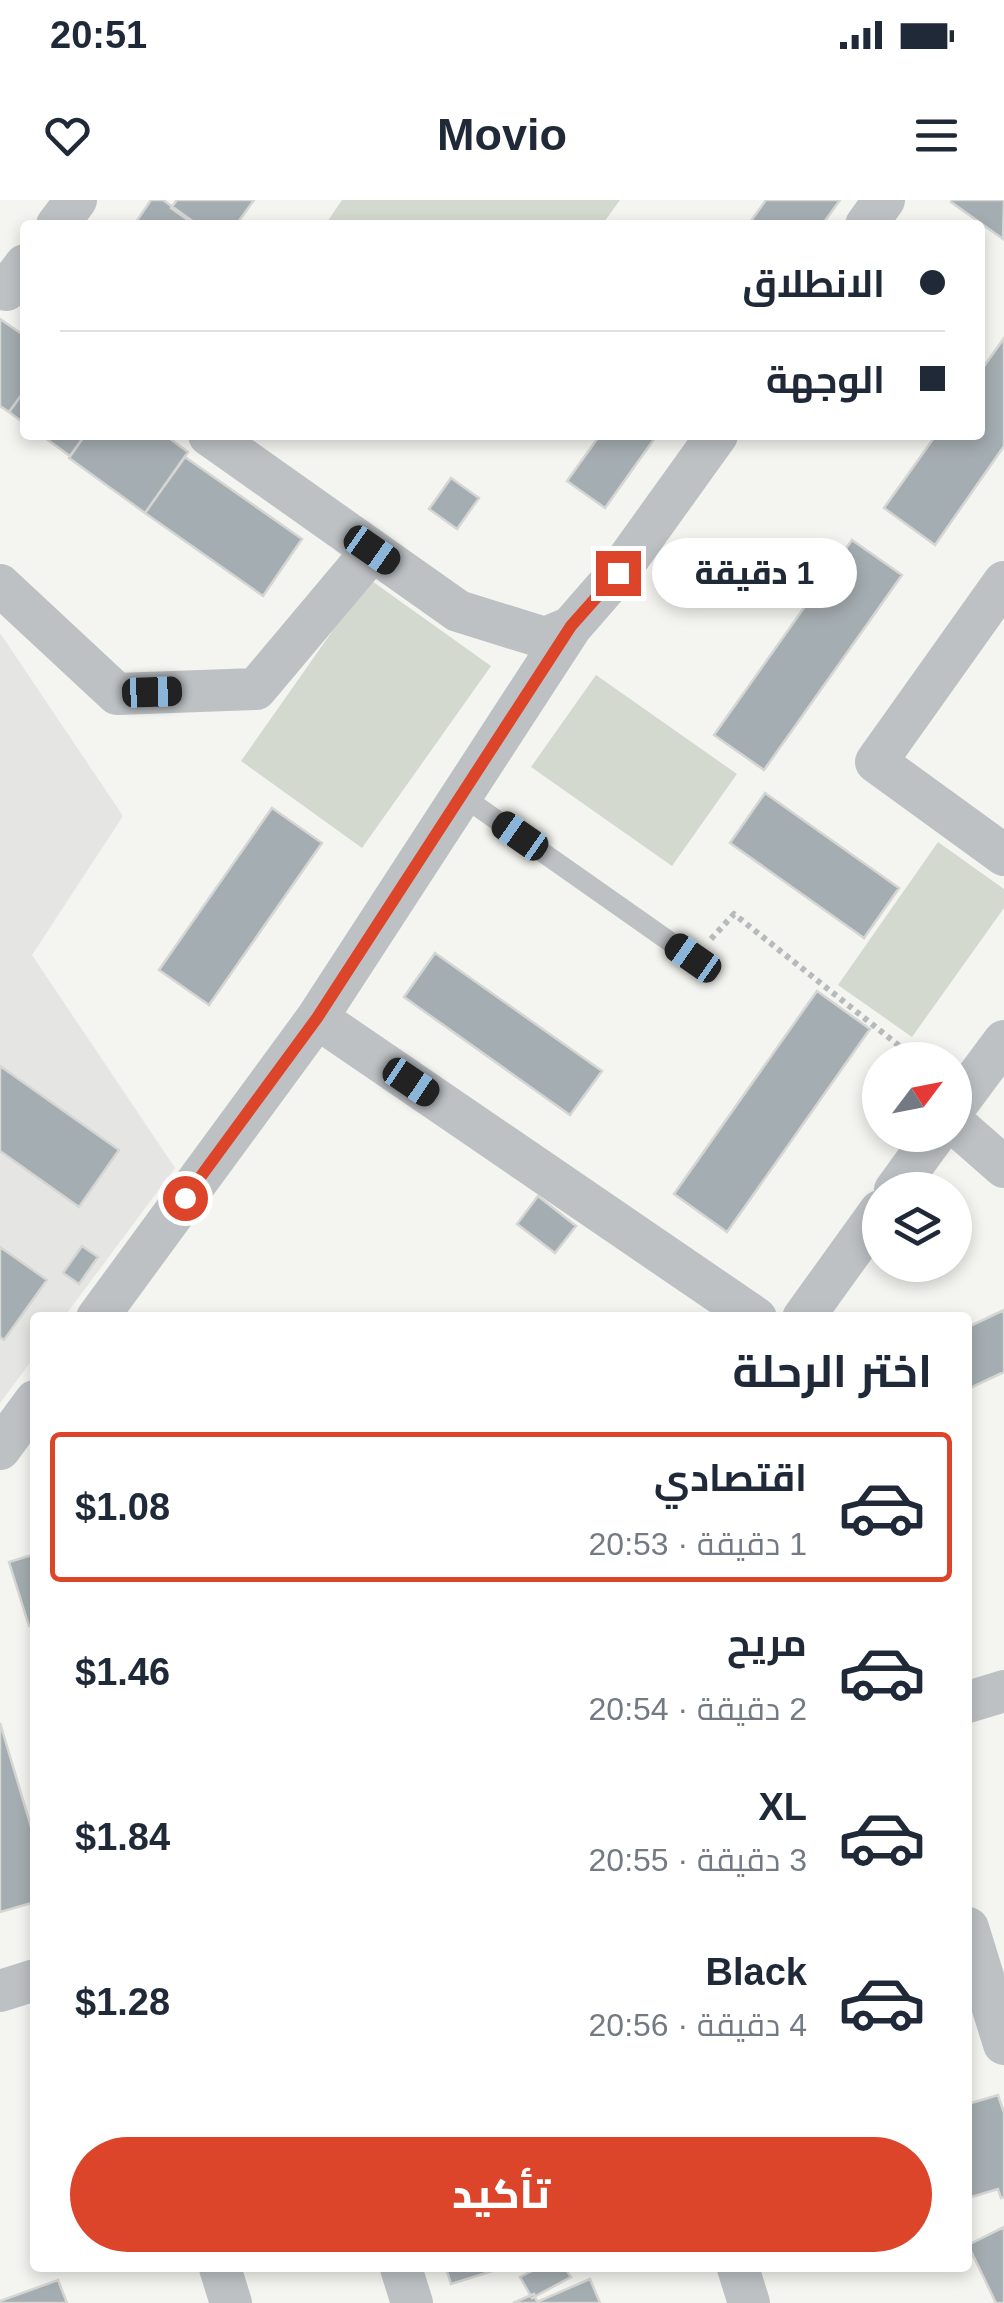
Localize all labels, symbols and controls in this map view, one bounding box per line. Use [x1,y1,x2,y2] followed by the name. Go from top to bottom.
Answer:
[50,14,147,56] text: 20:51
[40,108,95,163] icon: heart
[909,108,964,163] icon: menu
[437,109,567,160] text: Movio
[742,263,885,305] text: الانطلاق
[766,359,885,401] text: الوجهة
[339,521,405,579] car
[653,538,858,608] callout: 1 دقيقة
[596,551,641,596] route end
[695,555,814,591] text: 1 دقيقة
[121,676,183,708] car
[487,807,553,865] car
[660,929,726,987] car
[862,1042,972,1152] north arrow
[862,1042,972,1282] map controls
[378,1053,444,1111] car
[862,1172,972,1282] button: layers
[163,1176,208,1221] route start
[732,1346,932,1397] text: اختر الرحلة
[654,1457,807,1499] text: اقتصادي
[837,1462,927,1552] icon: car
[75,1486,170,1528] text: $1.08
[589,1526,807,1562] text: 1 دقيقة · 20:53
[727,1622,807,1664] text: مريح
[837,1627,927,1717] icon: car
[75,1651,170,1693] text: $1.46
[589,1691,807,1727] text: 2 دقيقة · 20:54
[758,1786,807,1828] text: XL
[837,1792,927,1882] icon: car
[75,1816,170,1858] text: $1.84
[589,1842,807,1878] text: 3 دقيقة · 20:55
[706,1951,807,1993] text: Black
[837,1957,927,2047] icon: car
[75,1981,170,2023] text: $1.28
[589,2007,807,2043] text: 4 دقيقة · 20:56
[70,2137,932,2252] button: تأكيد

